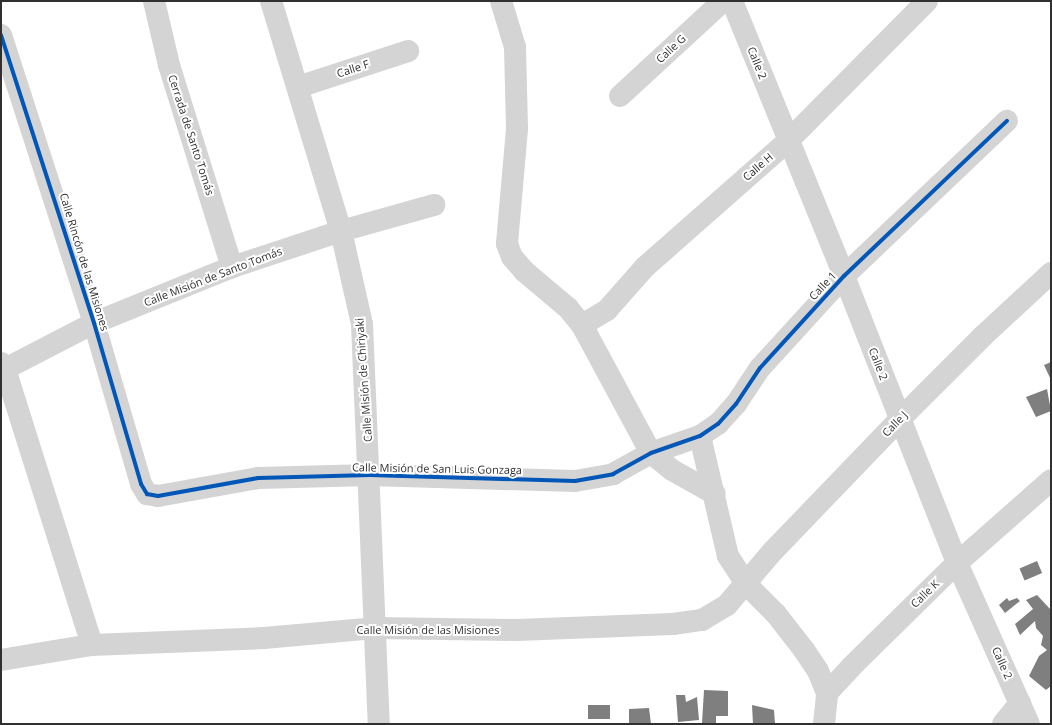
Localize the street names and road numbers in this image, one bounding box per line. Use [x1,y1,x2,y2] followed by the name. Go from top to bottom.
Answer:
[653,32,689,66] street label: Calle G
[745,45,769,81] street label: Calle 2
[335,58,371,80] street label: Calle F
[165,73,217,197] street label: Cerrada de Santo Tomás
[740,150,776,184] street label: Calle H
[57,191,111,333] street label: Calle Rincón de las Misiones
[142,245,284,309] street label: Calle Misión de Santo Tomás
[807,269,839,303] street label: Calle 1
[353,318,375,442] street label: Calle Misión de Chiriyaki
[866,346,890,382] street label: Calle 2
[880,408,910,440] street label: Calle J
[352,461,522,477] street label: Calle Misión de San Luis Gonzaga
[908,577,942,611] street label: Calle K
[357,623,499,637] street label: Calle Misión de las Misiones
[989,645,1015,681] street label: Calle 2

